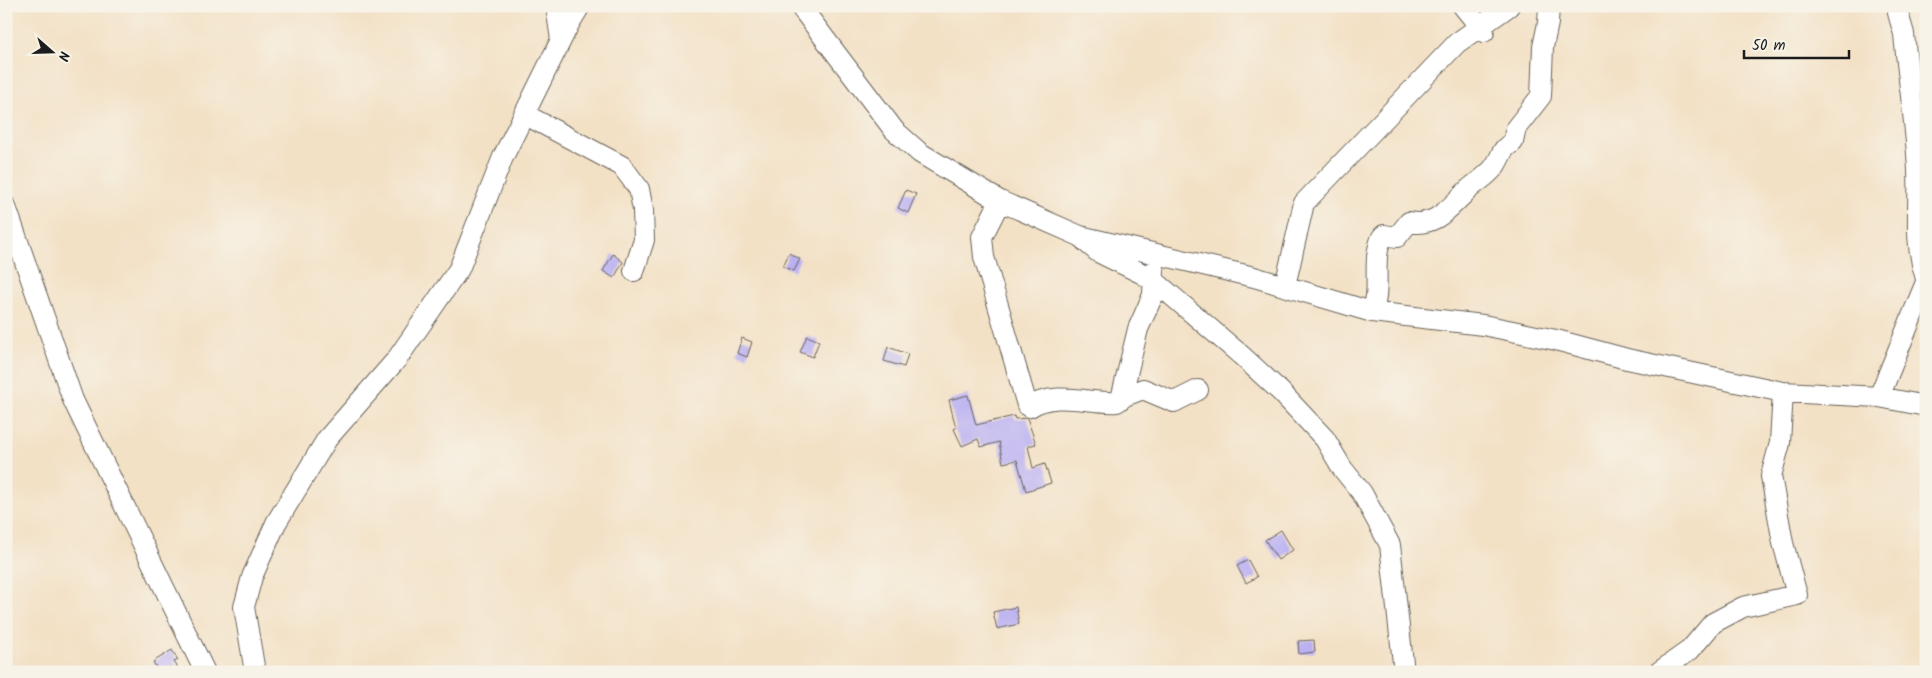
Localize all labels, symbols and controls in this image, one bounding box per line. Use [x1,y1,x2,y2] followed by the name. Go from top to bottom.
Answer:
[28,28,78,78] north arrow
[1744,28,1850,60] scale bar
[1752,34,1786,58] text: 50 m
[51,48,75,64] text: N

